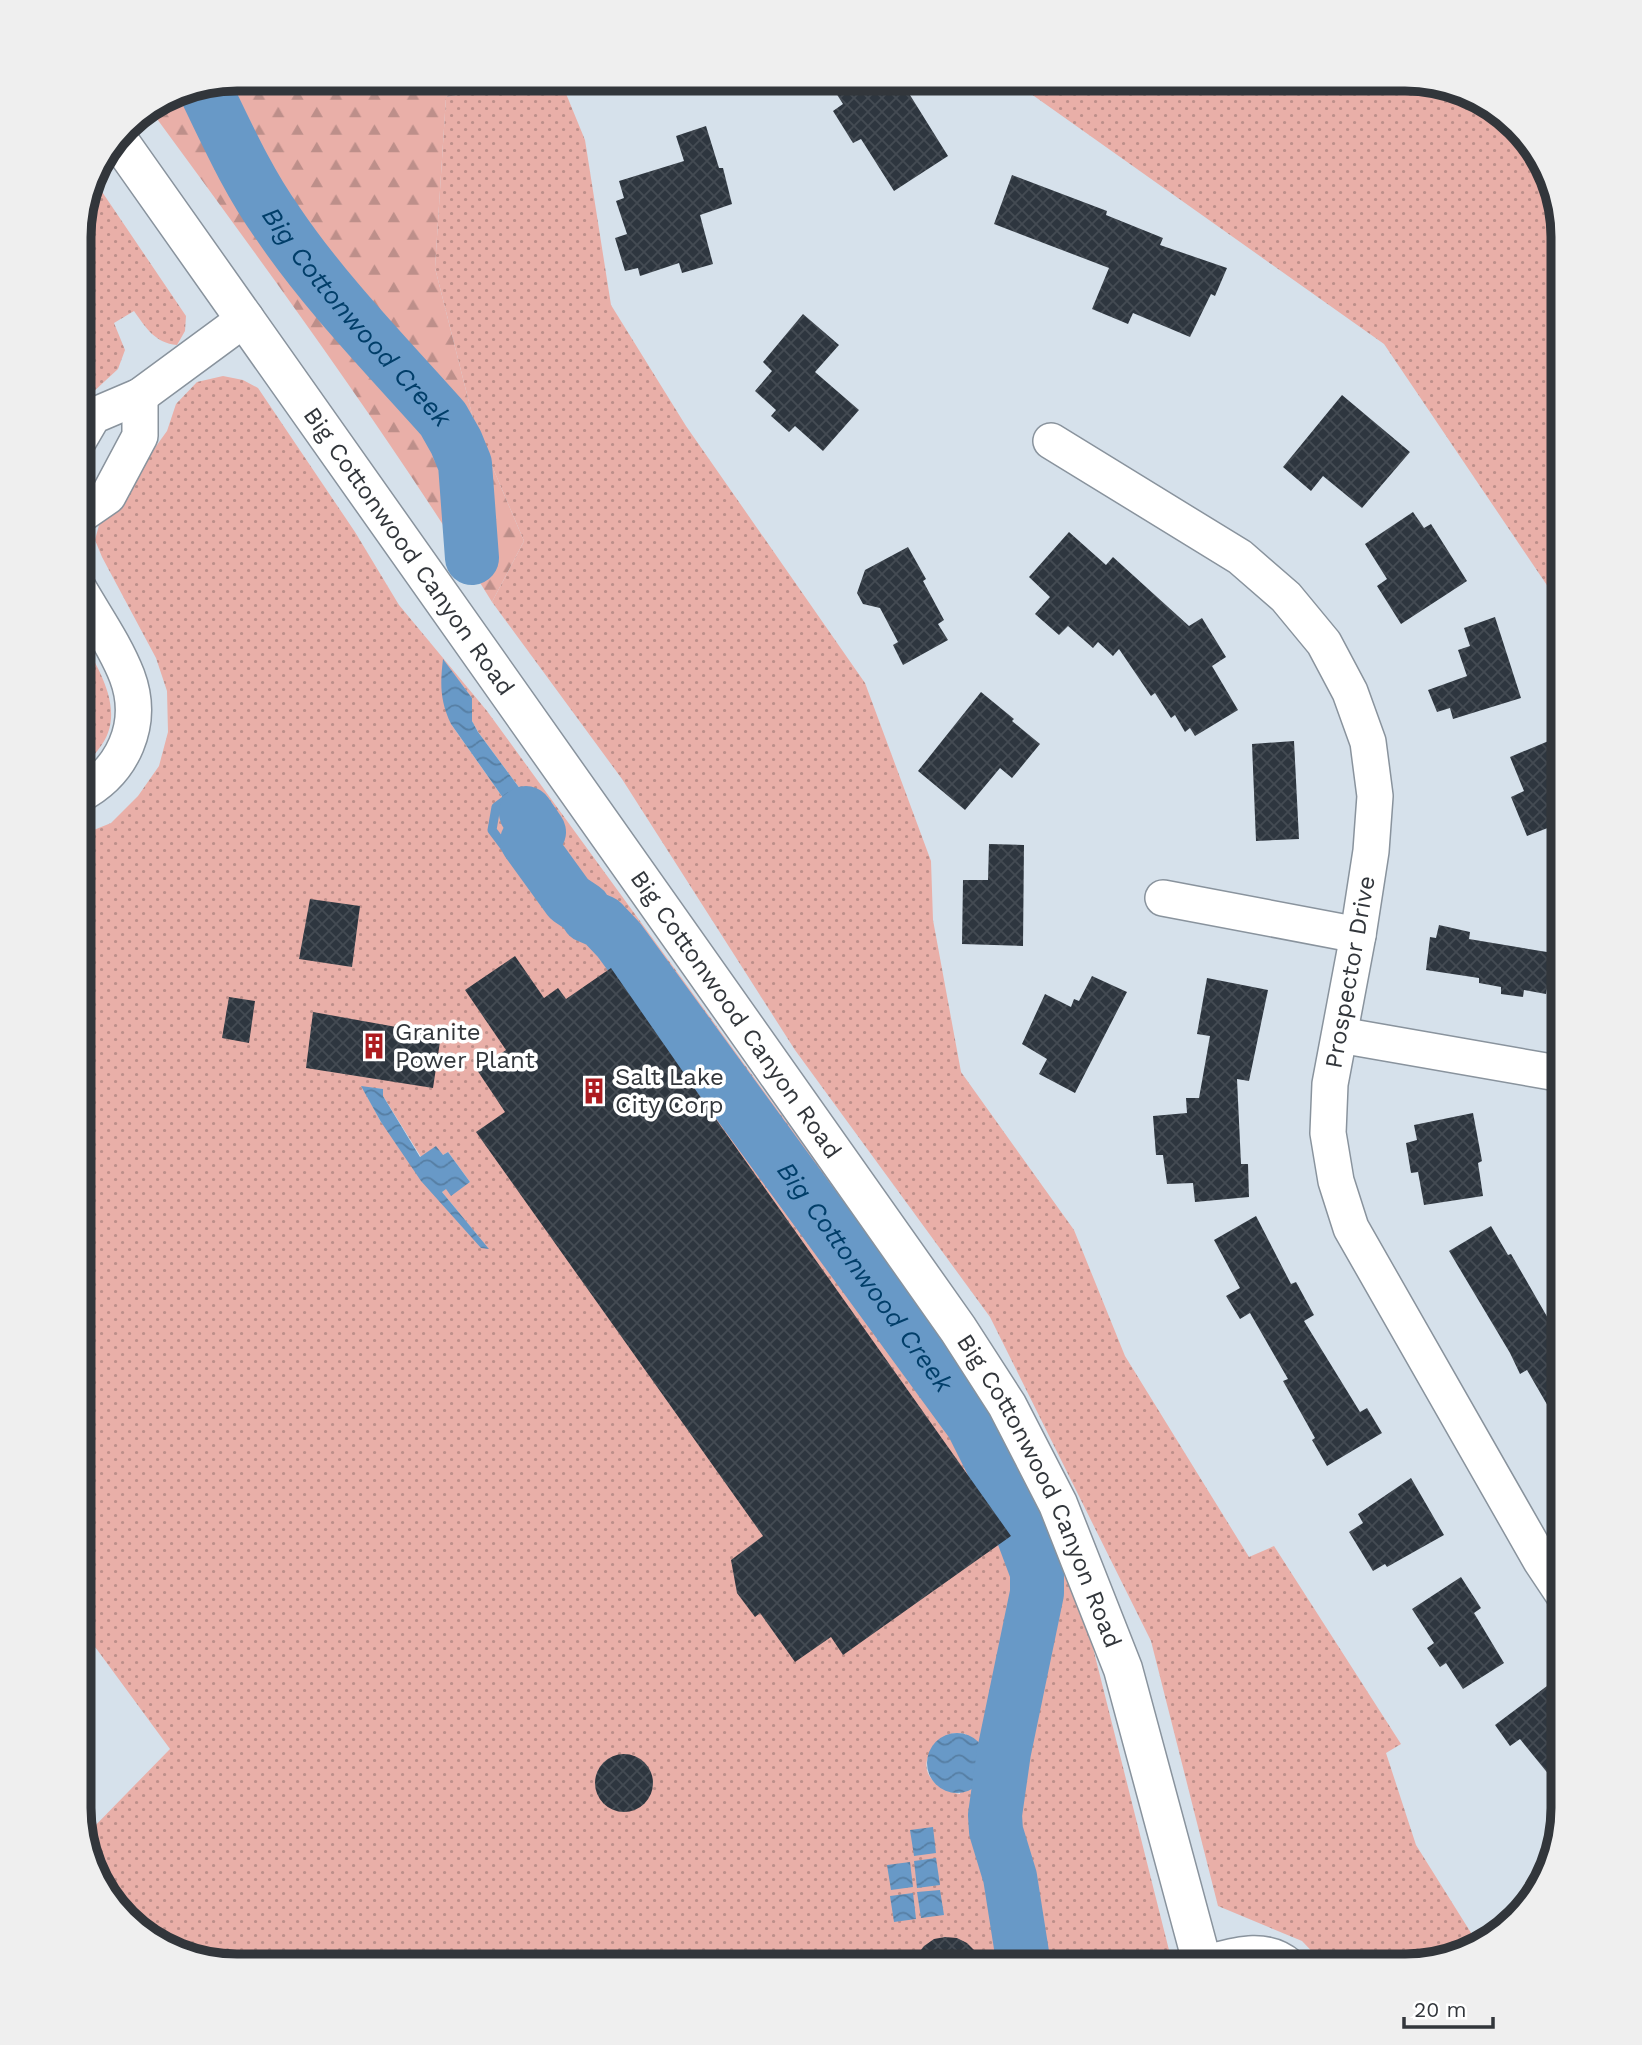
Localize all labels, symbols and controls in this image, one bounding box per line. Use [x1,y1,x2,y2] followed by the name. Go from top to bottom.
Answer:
[256,201,458,434] water label: Big Cottonwood Creek
[298,402,520,701] street label: Big Cottonwood Canyon Road
[625,865,847,1164] street label: Big Cottonwood Canyon Road
[1319,874,1381,1070] street label: Prospector Drive
[395,1018,535,1074] place label: Granite Power Plant
[359,1031,389,1061] building icon: Granite Power Plant
[615,1063,724,1119] place label: Salt Lake City Corp
[579,1076,609,1106] building icon: Salt Lake City Corp
[771,1156,960,1399] water label: Big Cottonwood Creek
[951,1329,1127,1652] street label: Big Cottonwood Canyon Road
[1404,1986,1493,2030] scale bar
[1414,1997,1466,2022] text: 20 m

